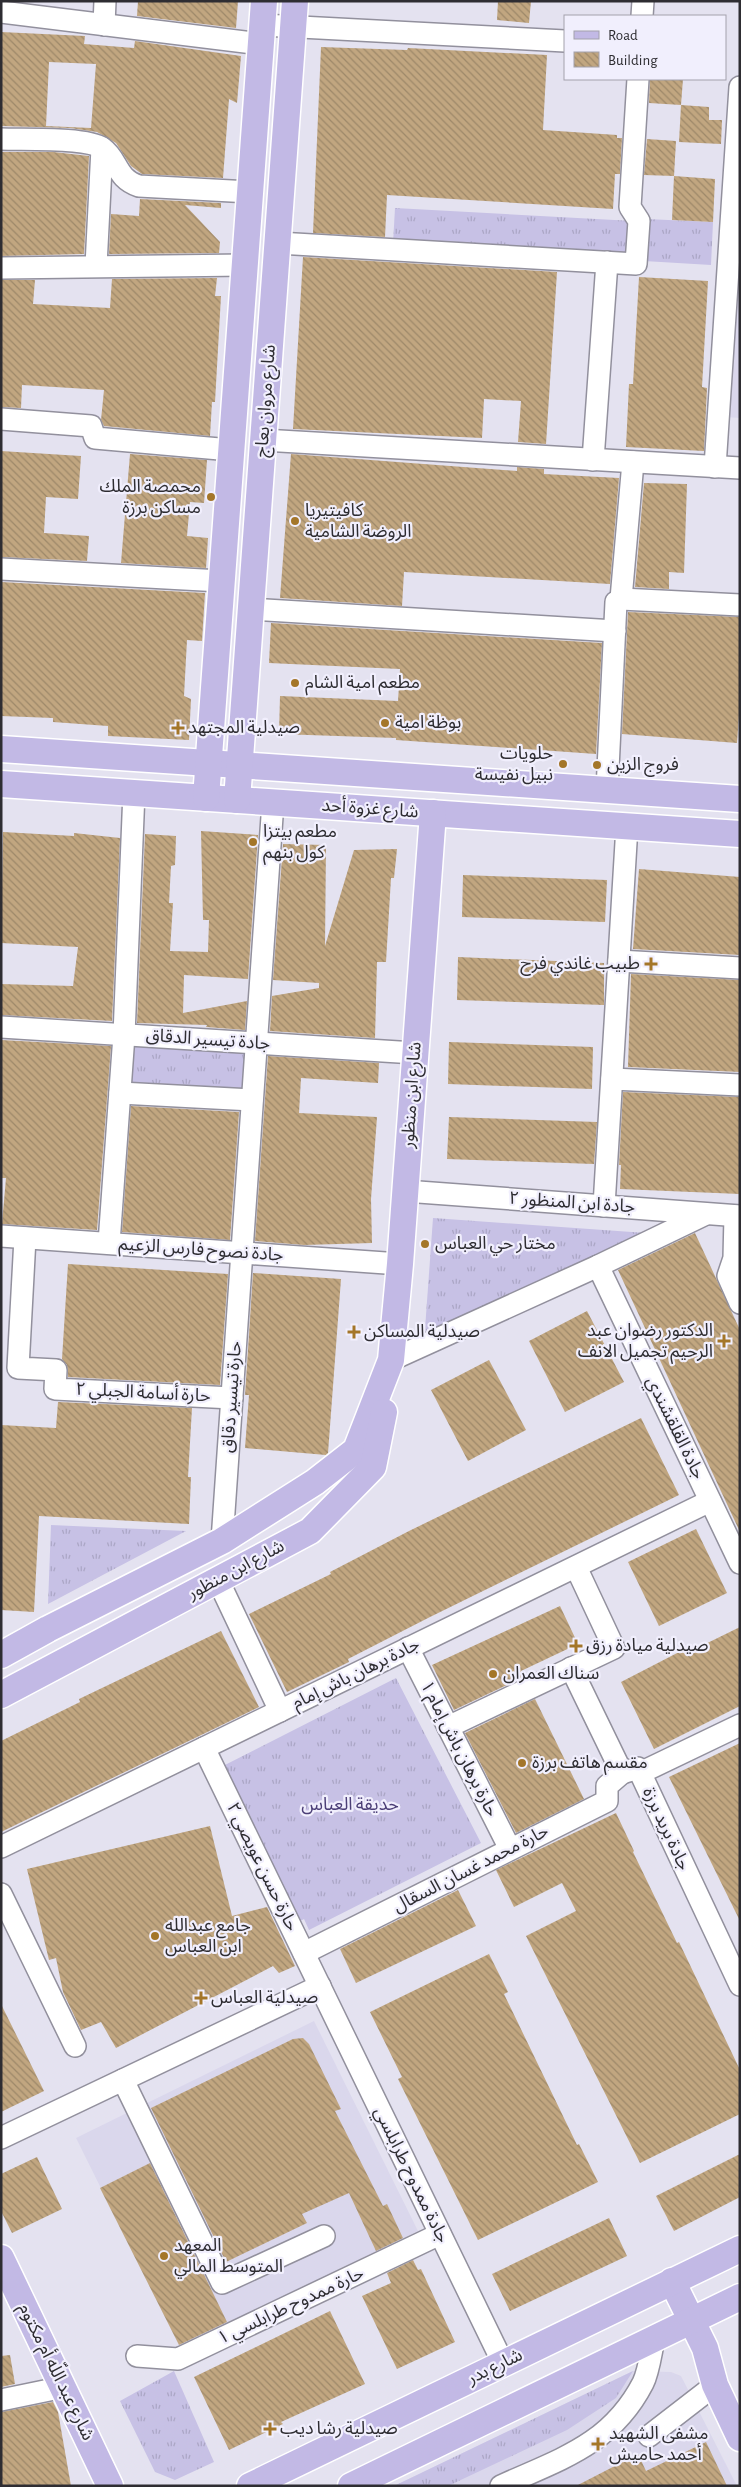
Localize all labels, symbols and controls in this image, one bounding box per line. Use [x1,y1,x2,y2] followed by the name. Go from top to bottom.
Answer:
[564,15,726,80] legend
[608,28,638,43] text: Road
[608,53,658,68] text: Building
[253,344,283,458] street label: شارع مروان بعاج
[100,478,201,518] place label: محمصة الملك مساكن برزة
[205,491,217,503] marker: محمصة الملك مساكن برزة
[305,502,412,542] place label: كافيتيريا الروضة الشامية
[289,515,301,527] marker: كافيتيريا الروضة الشامية
[305,674,420,696] place label: مطعم امية الشام
[289,677,301,689] marker: مطعم امية الشام
[395,714,461,733] place label: بوظة امية
[379,717,391,729] marker: بوظة امية
[188,719,300,737] place label: صيدلية المجتهد
[172,722,184,734] marker: صيدلية المجتهد
[475,745,553,785] place label: حلويات نبيل نفيسة
[607,756,679,777] place label: فروج الزين
[557,758,569,770] marker: حلويات نبيل نفيسة
[591,759,603,771] marker: فروج الزين
[321,793,419,825] street label: شارع غزوة أحد
[263,823,337,865] place label: مطعم بيتزا كول بنهم
[247,836,259,848] marker: مطعم بيتزا كول بنهم
[520,955,640,976] place label: طبيب غاندي فرح
[644,957,658,971] marker: طبيب غاندي فرح
[145,1027,271,1054] street label: جادة تيسير الدقاق
[399,1041,429,1150] street label: شارع ابن منظور
[508,1190,636,1217] street label: جادة ابن المنظور ٢
[118,1235,284,1268] street label: جادة نصوح فارس الزعيم
[435,1235,556,1256] place label: مختار حي العباس
[419,1238,431,1250] marker: مختار حي العباس
[578,1322,713,1364] place label: الدكتور رضوان عبد الرحيم تجميل الانف
[364,1323,480,1342] place label: صيدلية المساكن
[348,1326,360,1338] marker: صيدلية المساكن
[717,1334,731,1348] marker: الدكتور رضوان عبد الرحيم تجميل الانف
[219,1341,246,1454] street label: حارة تيسير دقاق
[640,1374,708,1483] street label: جادة القلقشندي
[75,1377,211,1409] street label: حارة أسامة الجبلي ٢
[184,1537,289,1607] street label: شارع ابن منظور
[289,1635,424,1716] street label: جادة برهان باش إمام
[586,1637,709,1656] place label: صيدلية ميادة رزق
[570,1640,582,1652] marker: صيدلية ميادة رزق
[503,1665,599,1684] place label: سناك العمران
[487,1668,499,1680] marker: سناك العمران
[413,1678,501,1822] street label: حارة برهان باش إمام ١
[532,1754,648,1775] place label: مقسم هاتف برزة
[516,1757,528,1769] marker: مقسم هاتف برزة
[638,1785,693,1874] street label: جادة بريد برزة
[301,1796,399,1815] park label: حديقة العباس
[220,1800,301,1935] street label: حارة حسن عويصي ٢
[390,1822,552,1917] street label: حارة محمد غسان السقال
[165,1917,251,1957] place label: جامع عبدالله ابن العباس
[149,1930,161,1942] marker: جامع عبدالله ابن العباس
[211,1989,318,2008] place label: صيدلية العباس
[195,1992,207,2004] marker: صيدلية العباس
[367,2104,452,2247] street label: جادة ممدوح طرابلسي
[174,2237,283,2279] place label: المعهد المتوسط المالي
[158,2250,170,2262] marker: المعهد المتوسط المالي
[215,2264,368,2351] street label: حارة ممدوح طرابلسي ١
[11,2298,103,2445] street label: شارع عبد اللّه أم مكتوم
[464,2346,527,2392] street label: شارع بدر
[280,2420,398,2439] place label: صيدلية رشا ديب
[264,2423,276,2435] marker: صيدلية رشا ديب
[609,2425,709,2465] place label: مشفى الشهيد أحمد حاميش
[591,2437,605,2451] marker: مشفى الشهيد أحمد حاميش

